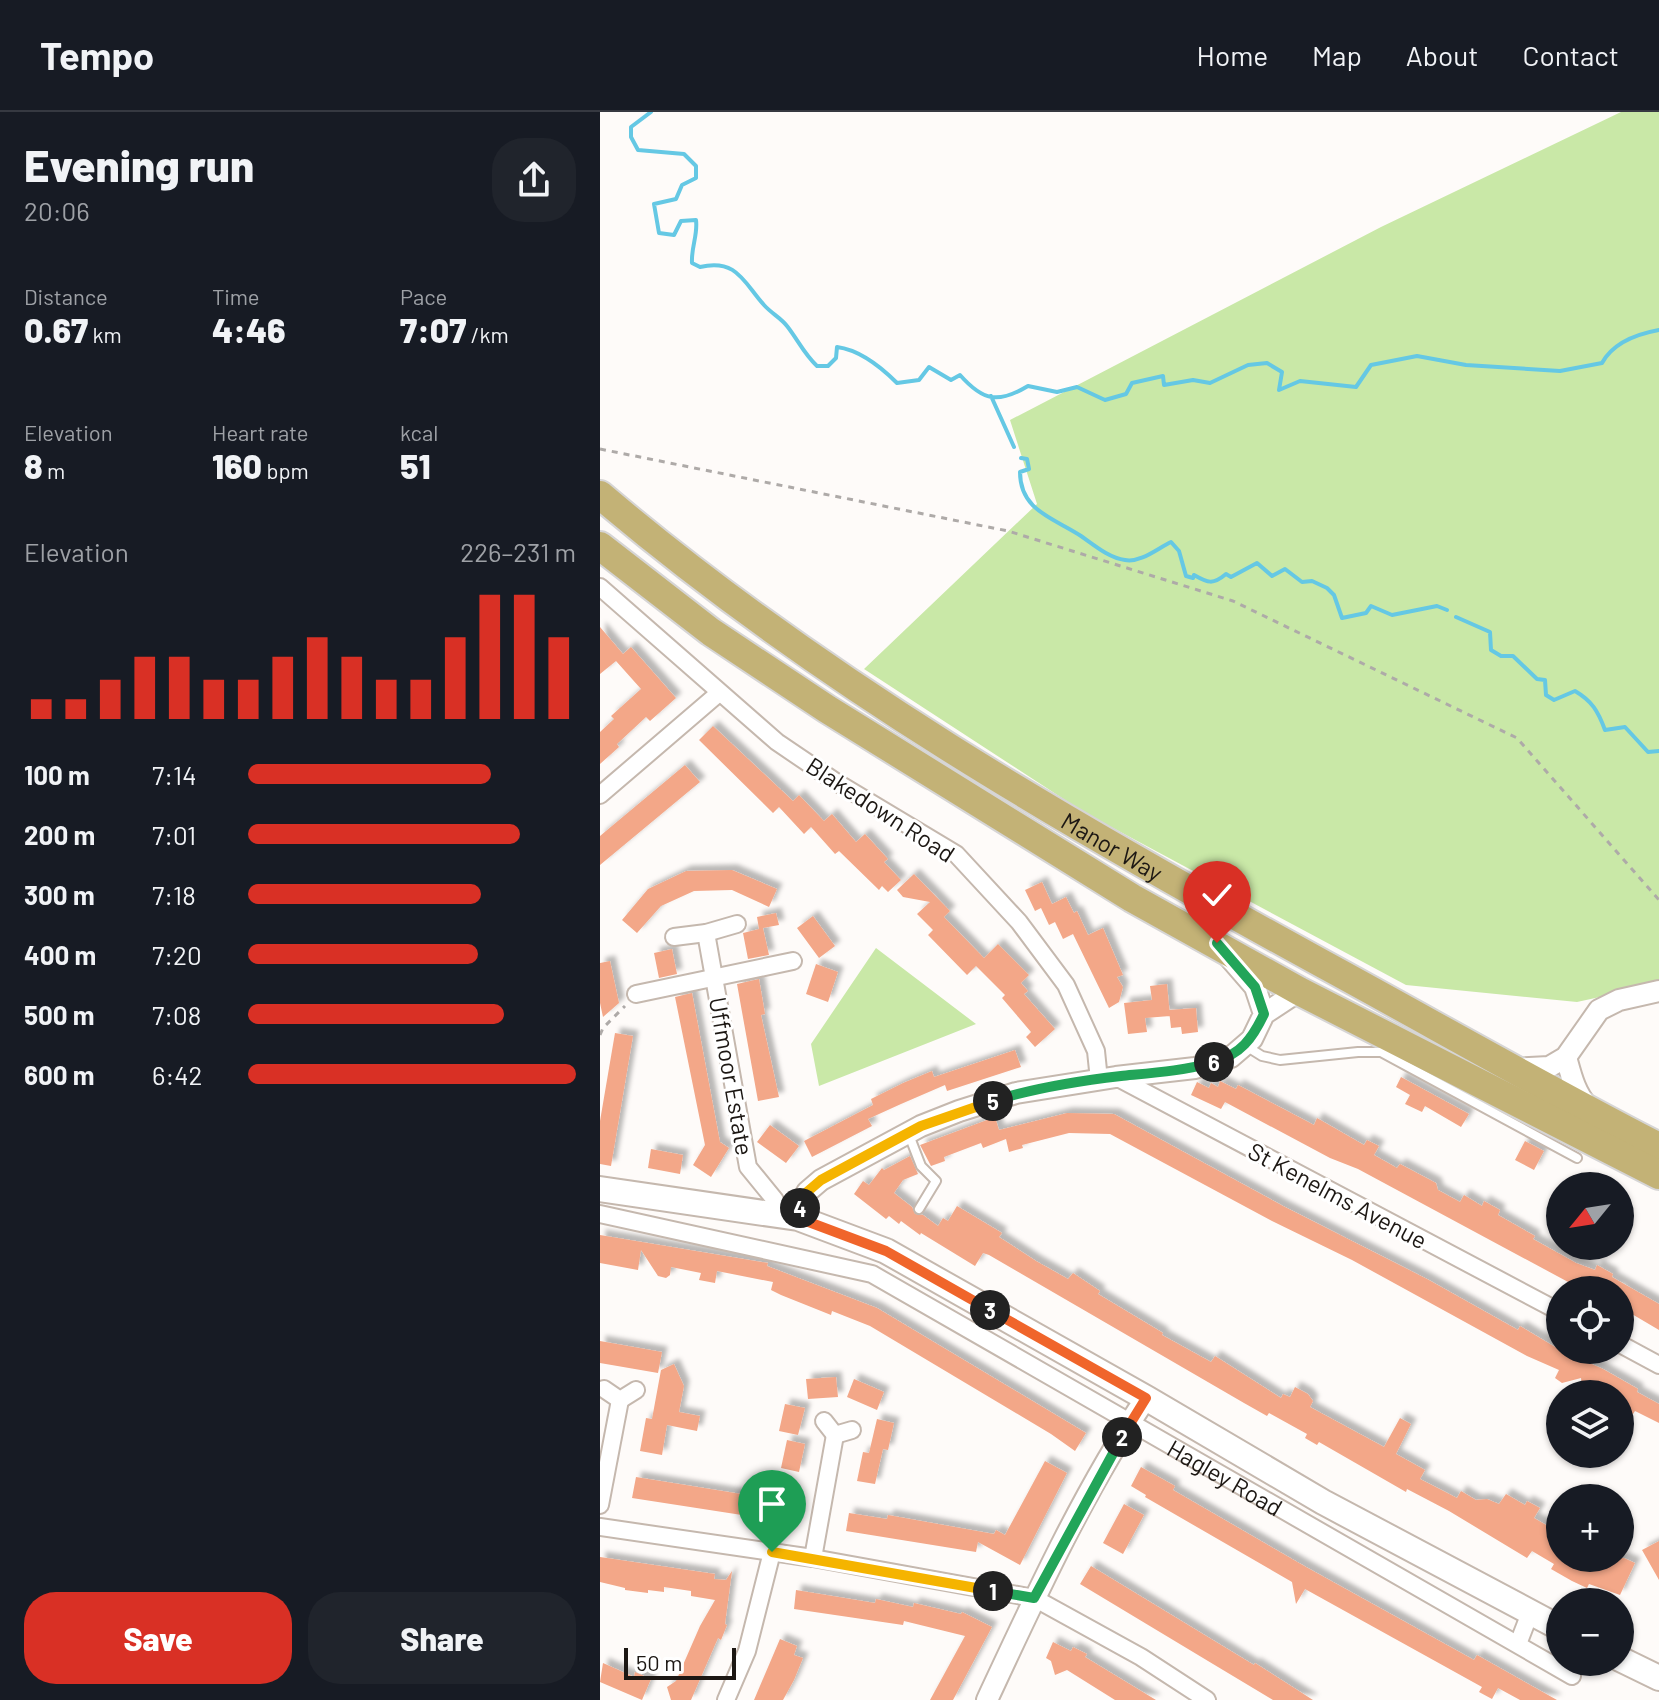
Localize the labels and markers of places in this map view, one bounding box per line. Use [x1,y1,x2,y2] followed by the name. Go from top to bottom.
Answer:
[1183,861,1251,943] pin
[1194,1042,1234,1082] pin: 6
[973,1081,1013,1121] pin: 5
[780,1188,820,1228] pin: 4
[970,1290,1010,1330] pin: 3
[1102,1417,1142,1457] pin: 2
[738,1470,806,1552] pin
[973,1571,1013,1611] pin: 1

